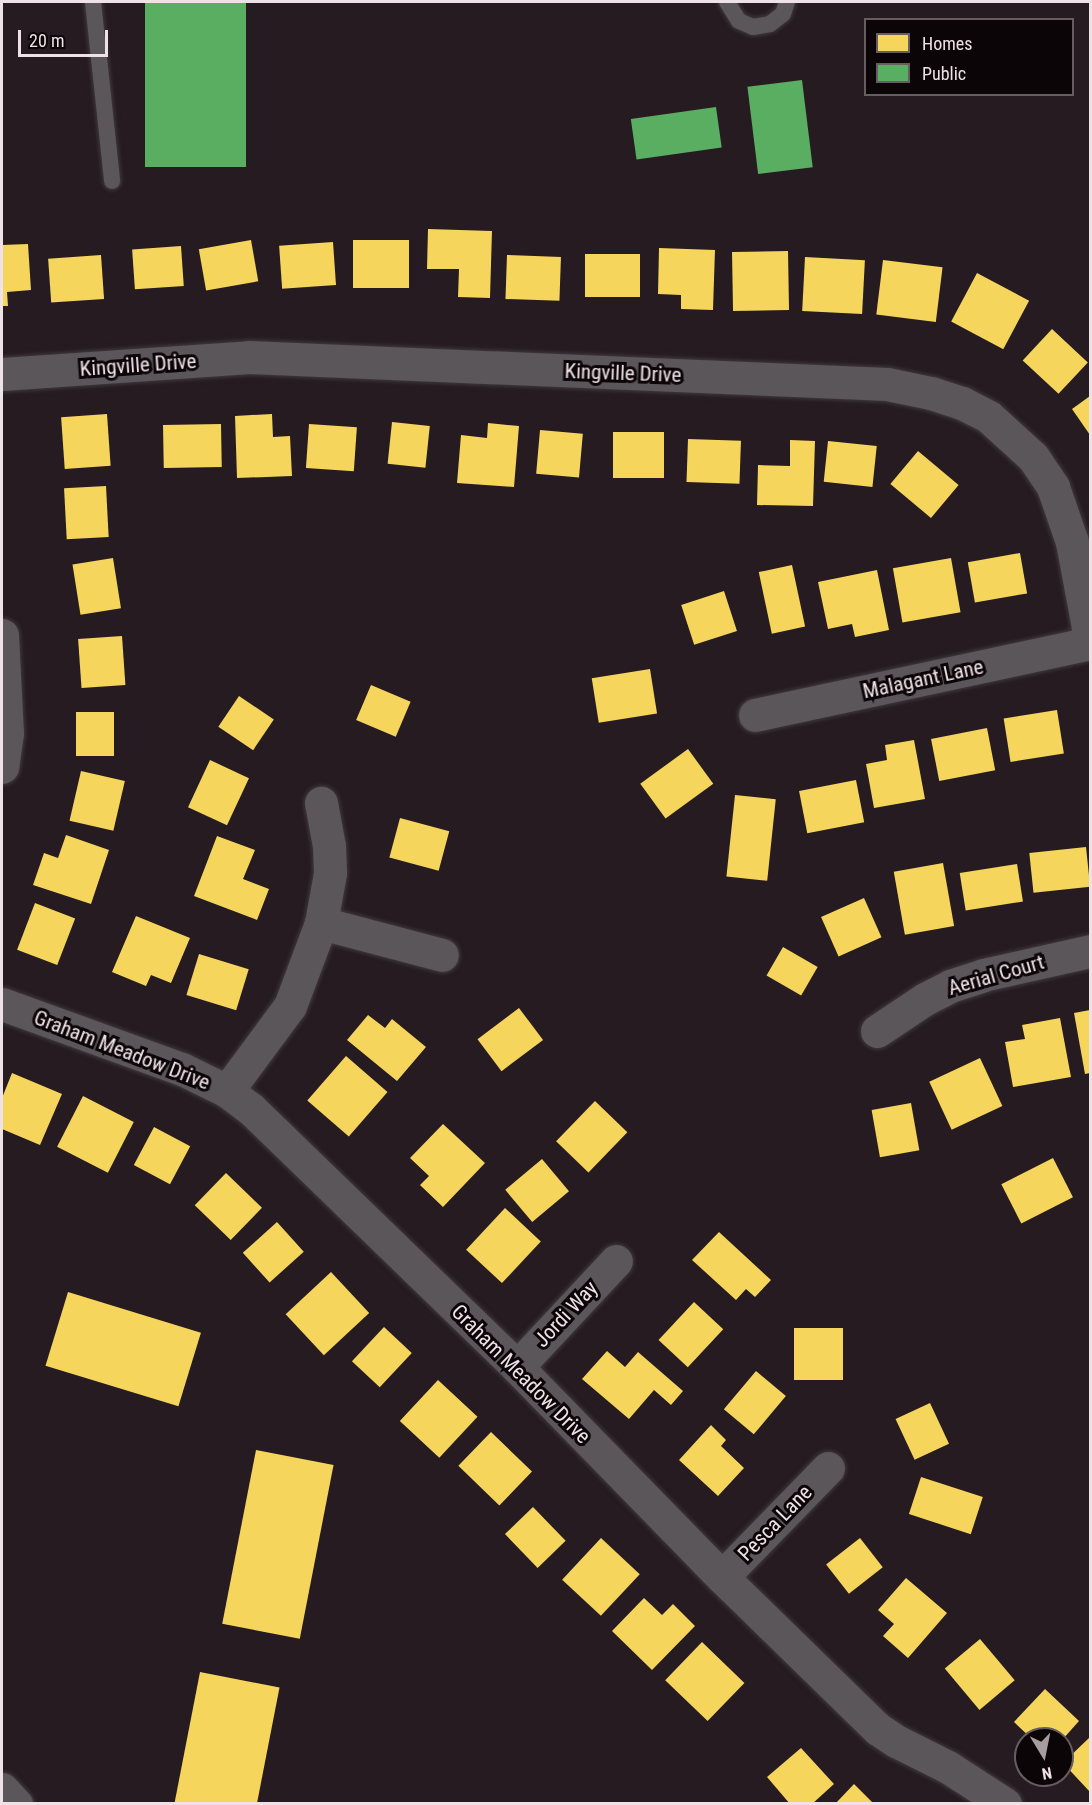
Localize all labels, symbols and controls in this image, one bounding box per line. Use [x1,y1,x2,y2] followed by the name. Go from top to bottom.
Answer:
[21,18,111,56] scale bar
[864,18,1074,96] legend
[29,30,64,51] text: 20 m
[922,33,972,54] text: Homes
[922,63,966,84] text: Public
[79,348,197,382] street label: Kingville Drive
[564,358,682,388] street label: Kingville Drive
[860,654,986,704] street label: Malagant Lane
[945,949,1047,1001] street label: Aerial Court
[30,1005,214,1095] street label: Graham Meadow Drive
[529,1276,603,1352] street label: Jordi Way
[446,1299,596,1449] street label: Graham Meadow Drive
[733,1480,817,1566] street label: Pesca Lane
[1014,1727,1074,1787] north arrow
[1040,1763,1053,1783] text: N

